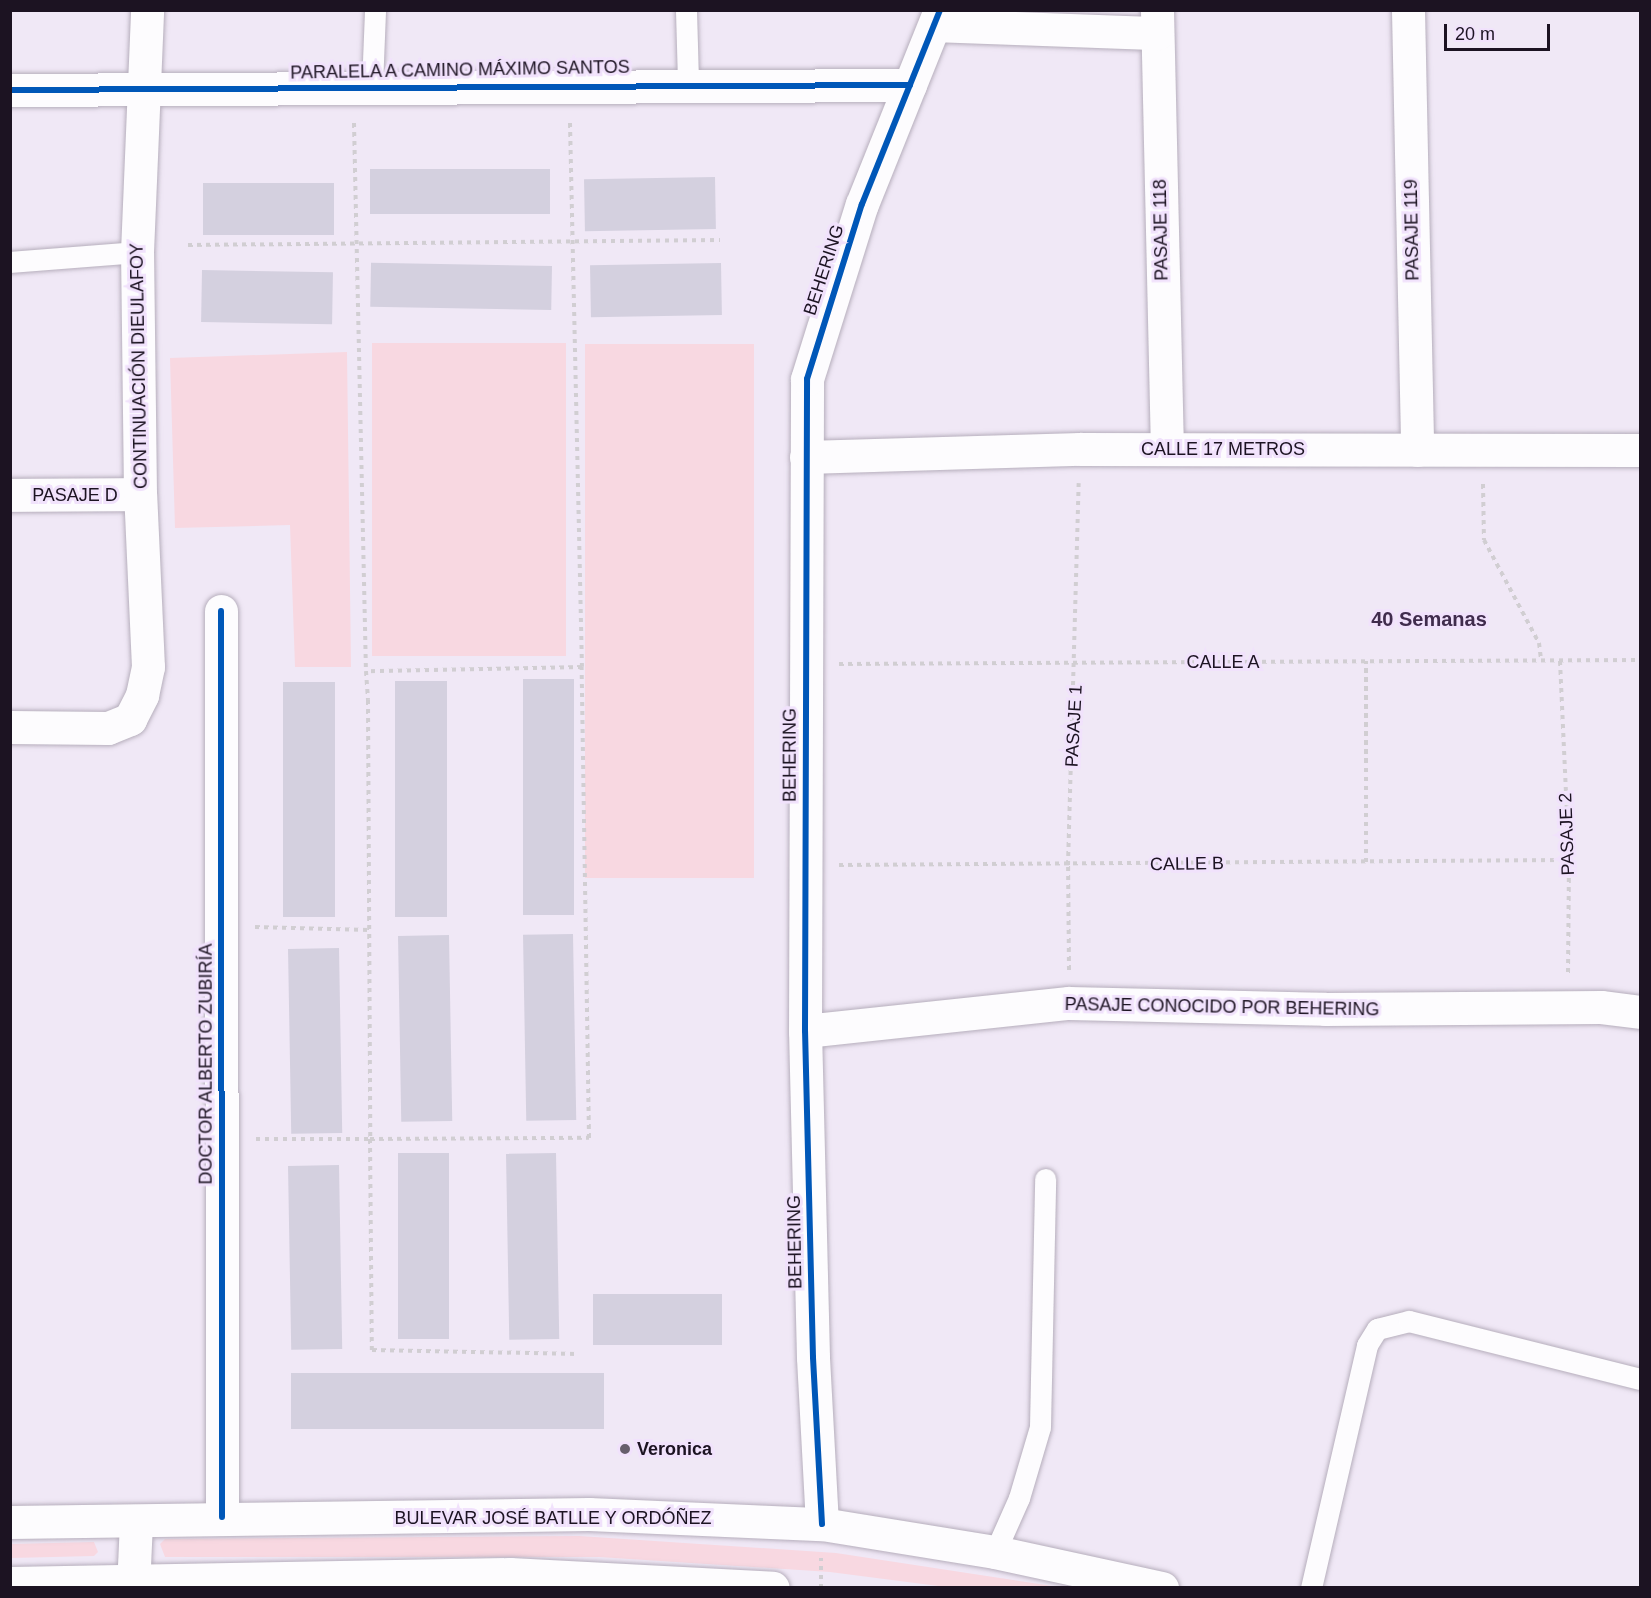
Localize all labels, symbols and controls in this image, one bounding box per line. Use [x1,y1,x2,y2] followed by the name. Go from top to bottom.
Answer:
[1447,12,1554,50] scale bar
[1455,24,1495,44] text: 20 m
[289,56,631,84] street label: PARALELA A CAMINO MÁXIMO SANTOS
[1149,179,1173,281] street label: PASAJE 118
[1400,179,1424,281] street label: PASAJE 119
[799,222,849,318] street label: BEHERING
[126,243,152,489] street label: CONTINUACIÓN DIEULAFOY
[1141,438,1305,460] street label: CALLE 17 METROS
[32,484,118,506] street label: PASAJE D
[1371,607,1487,631] district label: 40 Semanas
[1186,651,1260,673] street label: CALLE A
[1061,684,1087,768] street label: PASAJE 1
[779,708,801,802] street label: BEHERING
[1555,792,1579,876] street label: PASAJE 2
[1150,853,1224,875] street label: CALLE B
[195,943,217,1185] street label: DOCTOR ALBERTO ZUBIRÍA
[1064,993,1380,1021] street label: PASAJE CONOCIDO POR BEHERING
[783,1195,807,1289] street label: BEHERING
[637,1438,712,1460] place label: Veronica
[618,1442,632,1456] marker: Veronica
[394,1507,712,1529] street label: BULEVAR JOSÉ BATLLE Y ORDÓÑEZ

